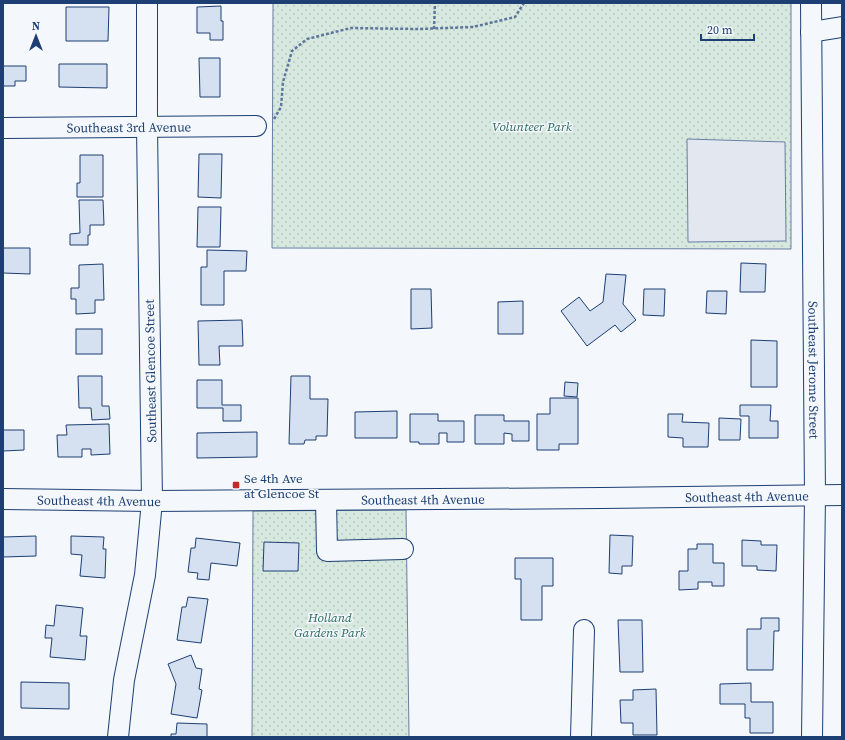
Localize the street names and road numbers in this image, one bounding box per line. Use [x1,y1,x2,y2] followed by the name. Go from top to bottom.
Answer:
[67,119,192,136] street label: Southeast 3rd Avenue
[141,298,160,443] street label: Southeast Glencoe Street
[804,301,823,440] street label: Southeast Jerome Street
[685,487,809,506] street label: Southeast 4th Avenue
[37,491,161,510] street label: Southeast 4th Avenue
[361,491,485,509] street label: Southeast 4th Avenue

